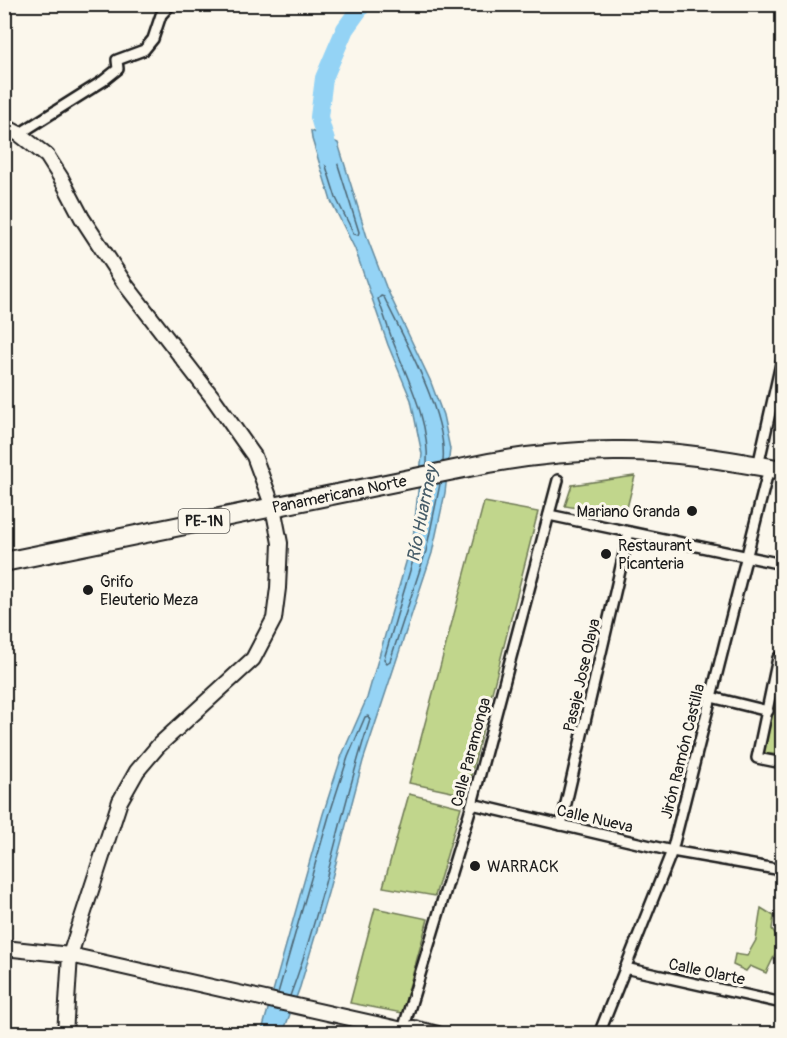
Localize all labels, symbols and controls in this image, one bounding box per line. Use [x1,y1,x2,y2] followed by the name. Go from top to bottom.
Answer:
[402,462,443,564] water label: Río Huarmey
[270,471,408,518] street label: Panamericana Norte
[576,502,680,522] place label: Mariano Granda
[685,504,699,518] marker: Mariano Granda
[178,509,230,533] road number: PE-1N
[618,536,692,574] place label: Restaurant Picanteria
[599,547,613,561] marker: Restaurant Picanteria
[100,572,198,610] place label: Grifo Eleuterio Meza
[81,583,95,597] marker: Grifo Eleuterio Meza
[559,617,605,734] street label: Pasaje Jose Olaya
[657,682,709,821] street label: Jirón Ramón Castilla
[447,695,495,809] street label: Calle Paramonga
[555,800,635,837] street label: Calle Nueva
[487,857,559,877] place label: WARRACK
[468,859,482,873] marker: WARRACK
[667,954,747,990] street label: Calle Olarte

